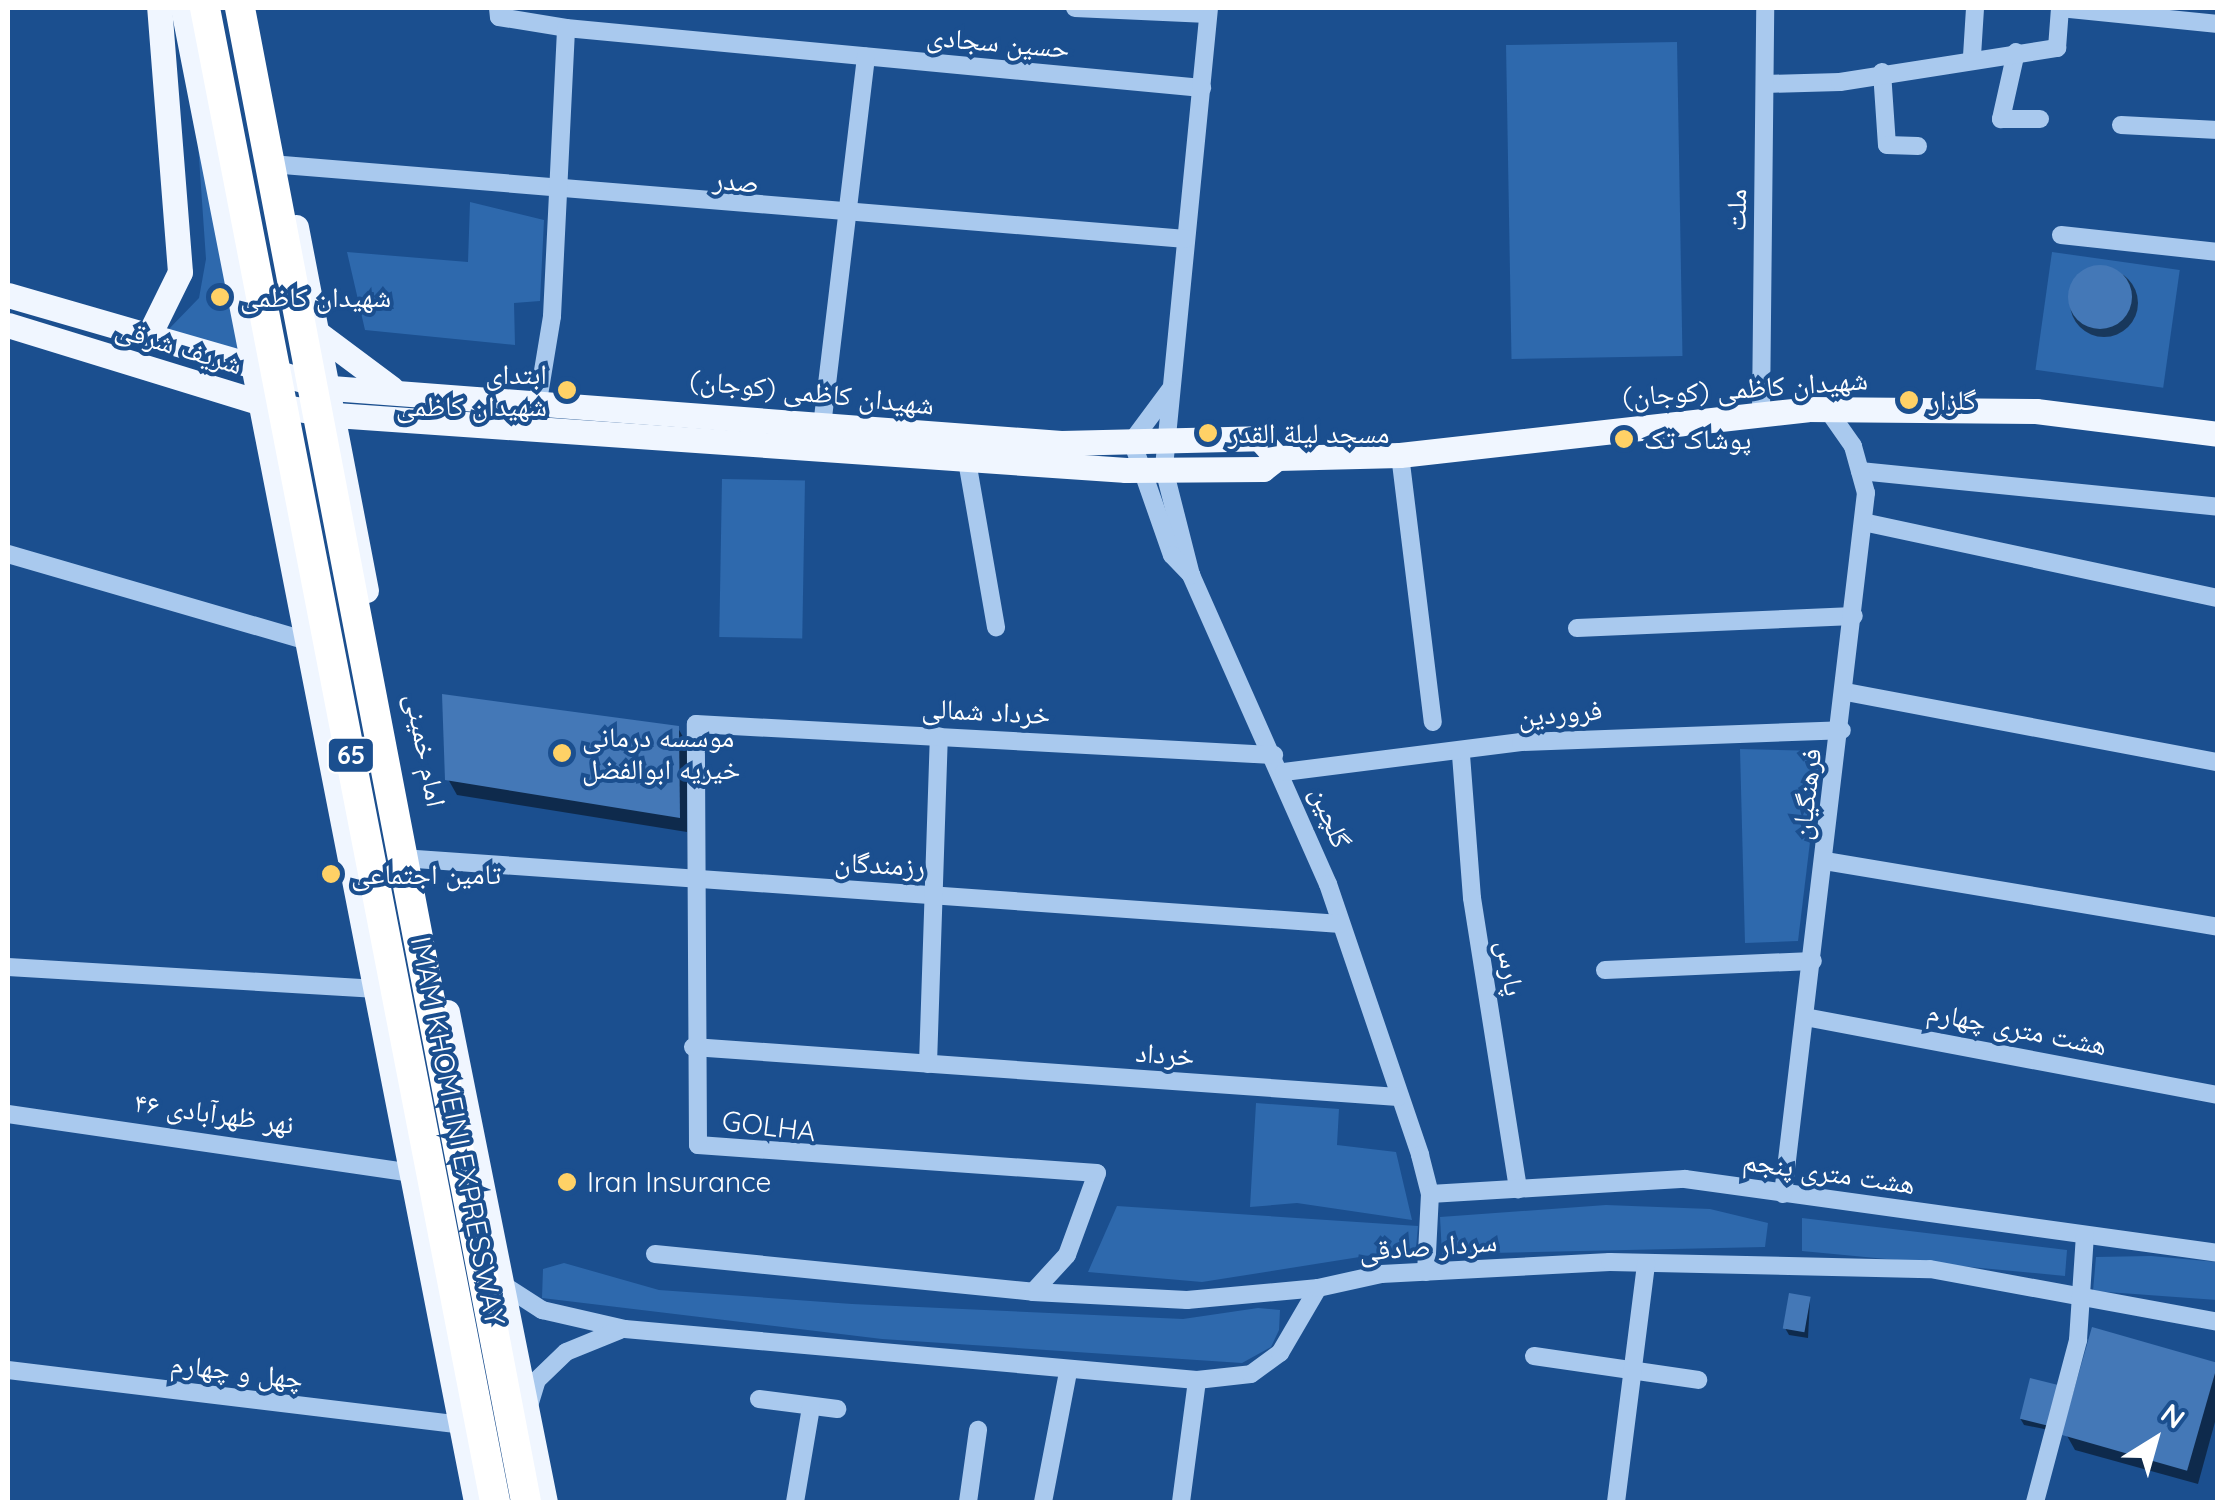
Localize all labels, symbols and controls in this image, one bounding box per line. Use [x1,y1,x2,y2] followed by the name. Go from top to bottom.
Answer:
[925,19,1071,65] street label: حسین سجادی
[712,162,760,200] street label: صدر
[1719,188,1753,232] street label: ملت
[240,280,391,314] place label: شهیدان کاظمی
[209,286,231,308] marker: شهیدان کاظمی
[112,311,246,381] street label: شریف شرقی
[396,357,547,423] place label: ابتدای شهیدان کاظمی
[688,362,936,422] street label: شهیدان کاظمی (کوجان)
[1621,363,1869,413] street label: شهیدان کاظمی (کوجان)
[556,379,578,401] marker: ابتدای شهیدان کاظمی
[1929,383,1976,417] place label: گلزار
[1898,389,1920,411] marker: گلزار
[1228,416,1390,450] place label: مسجد لیلة القدر
[1197,422,1219,444] marker: مسجد لیلة القدر
[1644,422,1751,456] place label: پوشاک تک
[1613,428,1635,450] marker: پوشاک تک
[399,690,453,810] street label: امام خمینی
[921,691,1051,731] street label: خرداد شمالی
[1516,693,1604,733] street label: فروردین
[582,720,740,786] place label: موسسه درمانی خیریه ابوالفضل
[326,735,376,775] road number: 65
[551,742,573,764] marker: موسسه درمانی خیریه ابوالفضل
[1784,746,1828,842] street label: فرهنگیان
[1304,781,1358,853] street label: گلچین
[834,845,926,883] street label: رزمندگان
[351,857,501,891] place label: تامین اجتماعی
[320,863,342,885] marker: تامین اجتماعی
[404,934,512,1328] street label: IMAM KHOMEINI EXPRESSWAY
[1490,938,1532,998] street label: پارس
[1924,994,2110,1062] street label: هشت متری چهارم
[1134,1035,1196,1073] street label: خرداد
[132,1085,296,1141] street label: نهر ظهرآبادی ۴۶
[720,1104,818,1148] street label: GOLHA
[1741,1143,1917,1201] street label: هشت متری پنجم
[587,1165,771,1199] place label: Iran Insurance
[556,1171,578,1193] marker: Iran Insurance
[1358,1224,1498,1268] street label: سردار صادقی
[169,1346,305,1396] street label: چهل و چهارم
[2105,1390,2205,1490] north arrow
[2155,1395,2192,1436] text: N

